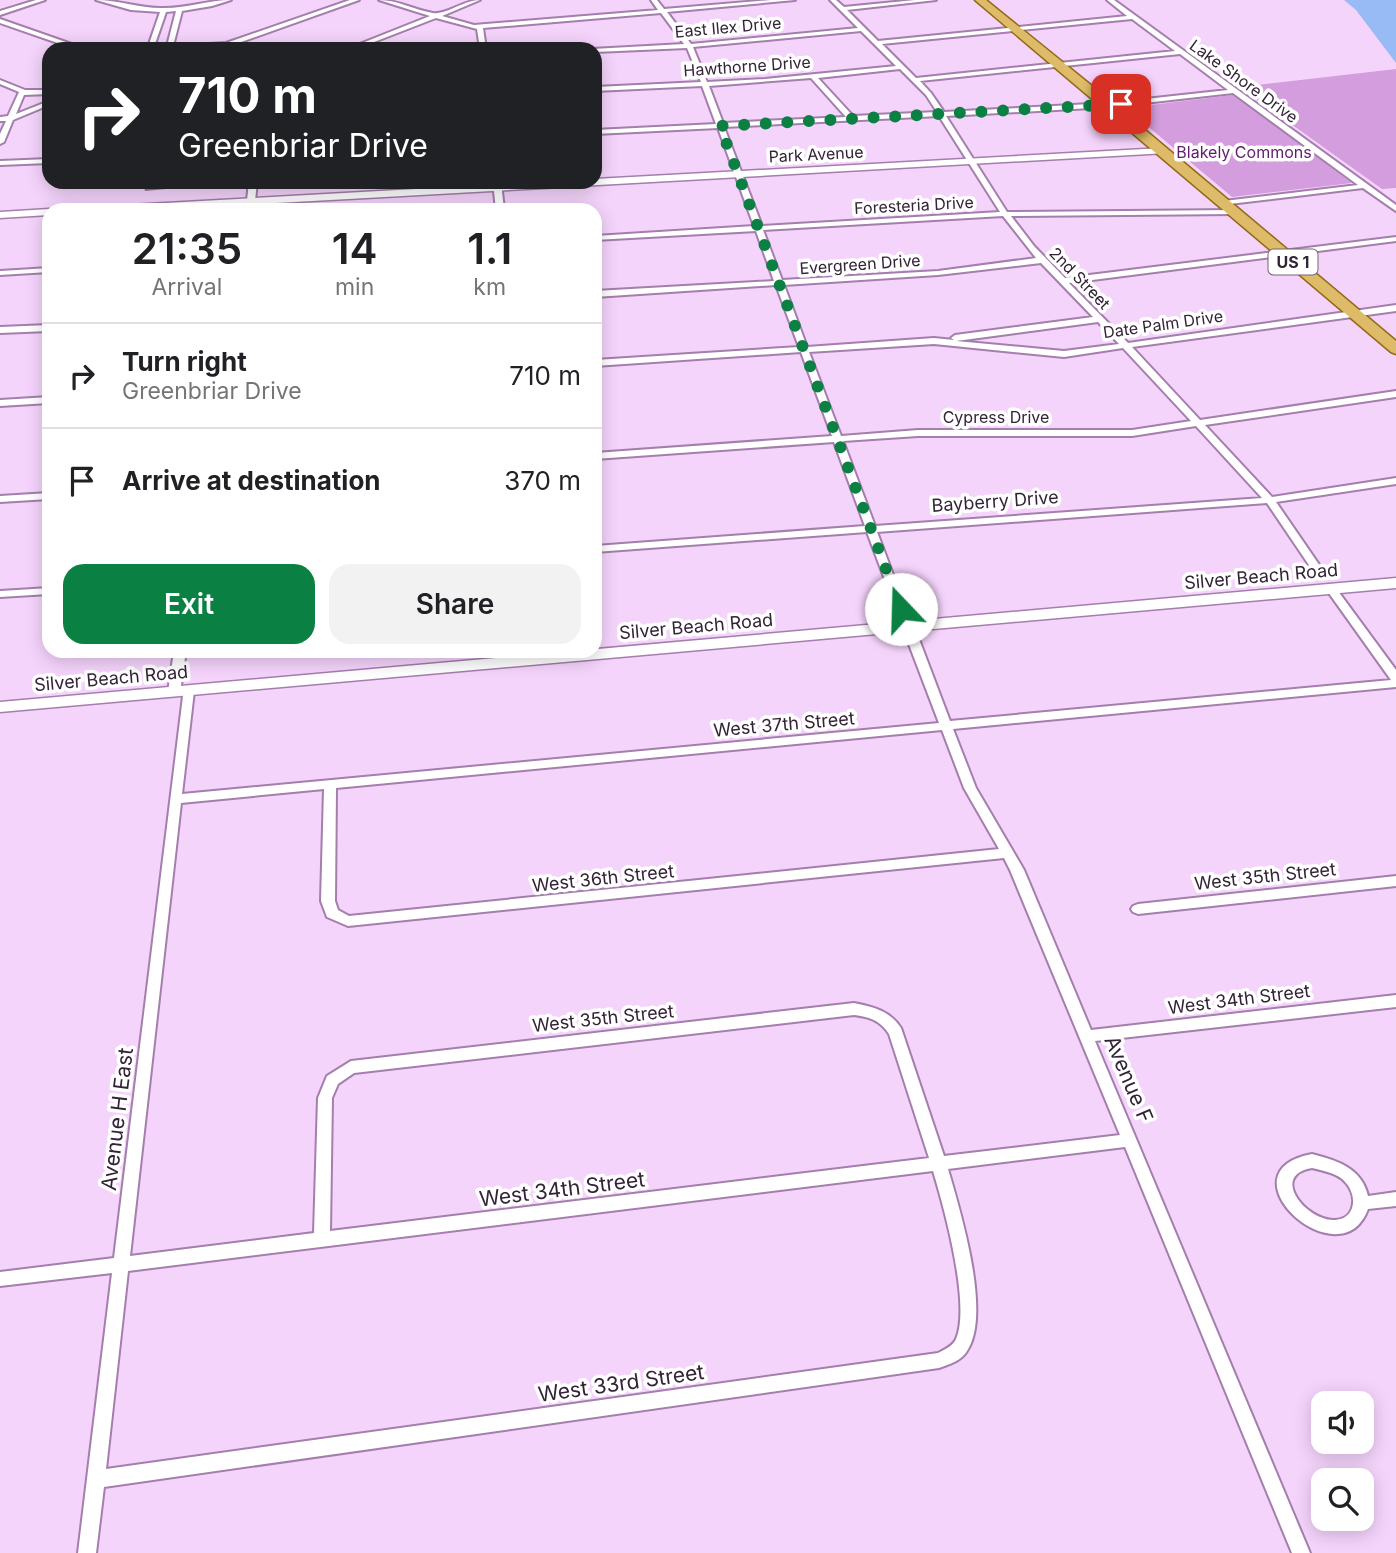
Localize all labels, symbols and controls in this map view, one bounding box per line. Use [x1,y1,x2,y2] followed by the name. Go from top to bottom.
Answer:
[674,12,782,42] street label: East Ilex Drive
[1186,35,1302,127] street label: Lake Shore Drive
[683,52,811,80] street label: Hawthorne Drive
[178,66,317,125] text: 710 m
[63,70,154,161] icon: right
[1091,74,1151,134] pin
[1102,85,1140,123] icon: arrive
[178,126,428,165] text: Greenbriar Drive
[768,142,864,166] street label: Park Avenue
[1176,142,1312,162] park label: Blakely Commons
[854,192,974,218] street label: Foresteria Drive
[132,223,242,274] text: 21:35
[332,223,377,274] text: 14
[467,223,512,274] text: 1.1
[1045,243,1115,313] street label: 2nd Street
[799,250,921,278] street label: Evergreen Drive
[1268,250,1318,274] road number: US 1
[151,273,222,301] text: Arrival
[335,273,374,301] text: min
[473,273,506,301] text: km
[1102,306,1224,342] street label: Date Palm Drive
[122,346,247,377] text: Turn right
[63,357,101,395] icon: right
[509,360,581,391] text: 710 m
[122,377,302,405] text: Greenbriar Drive
[943,407,1049,427] street label: Cypress Drive
[63,462,101,500] icon: arrive
[122,465,381,496] text: Arrive at destination
[504,465,581,496] text: 370 m
[931,486,1059,516] street label: Bayberry Drive
[1183,559,1339,593] street label: Silver Beach Road
[63,564,315,644] button: Exit
[329,564,581,644] button: Share
[864,572,938,646] position arrow
[618,609,774,643] street label: Silver Beach Road
[33,661,189,695] street label: Silver Beach Road
[713,707,855,741] street label: West 37th Street
[1193,858,1337,894] street label: West 35th Street
[531,860,675,896] street label: West 36th Street
[1167,980,1311,1018] street label: West 34th Street
[531,1000,675,1036] street label: West 35th Street
[1100,1032,1158,1126] street label: Avenue F
[96,1046,138,1192] street label: Avenue H East
[478,1166,646,1212] street label: West 34th Street
[536,1359,706,1407] street label: West 33rd Street
[1311,1391,1374,1531] map controls
[1311,1391,1374,1454] button: sound
[1311,1468,1374,1531] button: search

